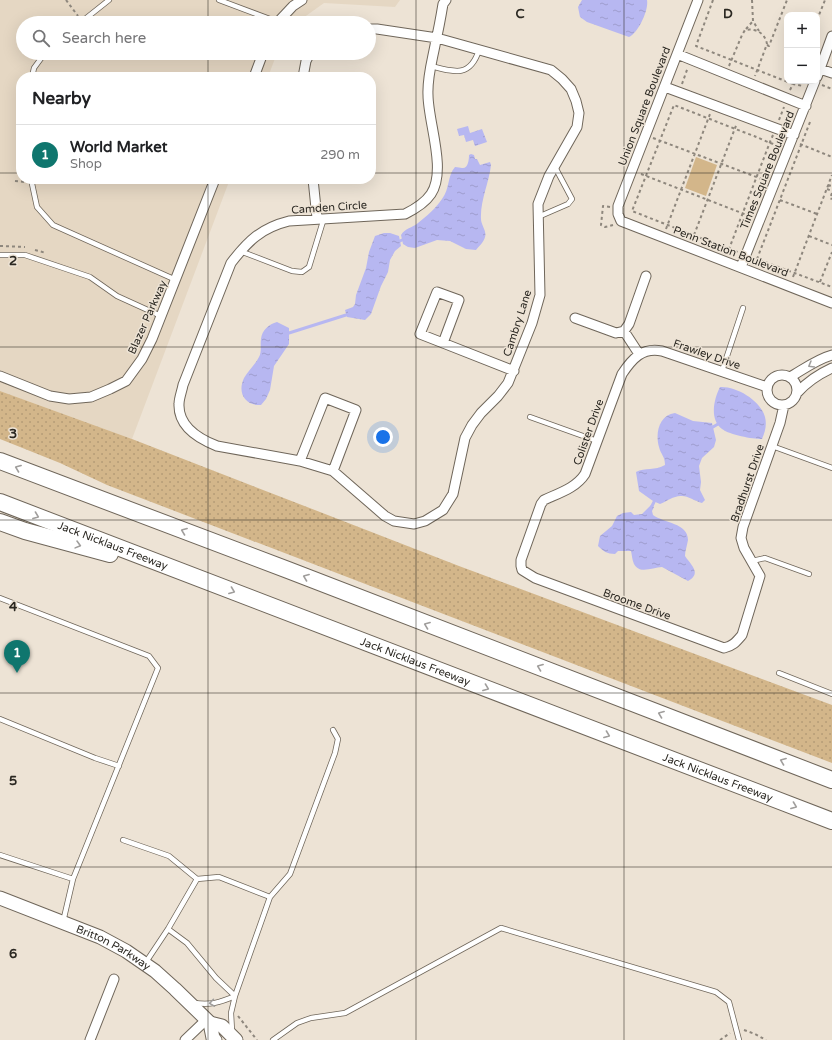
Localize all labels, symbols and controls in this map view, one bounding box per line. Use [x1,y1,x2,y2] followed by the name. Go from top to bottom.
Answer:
[515,6,525,22] text: C
[723,6,733,22] text: D
[784,12,820,84] map controls
[784,12,820,48] button: +
[16,16,376,60] search box
[30,27,52,49] icon: search
[62,29,146,47] text: Search here
[616,45,673,167] street label: Union Square Boulevard
[784,48,820,84] button: −
[32,88,91,109] text: Nearby
[738,109,797,231] street label: Times Square Boulevard
[70,138,167,156] text: World Market
[41,147,49,163] text: 1
[320,147,360,163] text: 290 m
[70,156,102,172] text: Shop
[291,198,367,217] street label: Camden Circle
[671,223,790,280] street label: Penn Station Boulevard
[9,253,17,269] text: 2
[125,278,170,356] street label: Blazer Parkway
[501,288,534,358] street label: Cambry Lane
[672,337,742,372] street label: Frawley Drive
[808,360,815,367] one-way arrow
[570,397,606,467] street label: Colister Drive
[9,426,17,442] text: 3
[373,427,393,447] your location
[728,442,767,524] street label: Bradhurst Drive
[14,464,21,472] one-way arrow
[33,511,40,519] one-way arrow
[56,519,170,573] street label: Jack Nicklaus Freeway
[181,528,188,536] one-way arrow
[74,540,81,549] one-way arrow
[303,574,310,582] one-way arrow
[229,586,236,594] one-way arrow
[601,586,673,623] street label: Broome Drive
[9,599,18,615] text: 4
[424,621,431,629] one-way arrow
[359,635,472,689] street label: Jack Nicklaus Freeway
[4,640,30,673] pin: 1
[536,664,543,672] one-way arrow
[483,684,490,692] one-way arrow
[658,711,665,719] one-way arrow
[604,730,611,738] one-way arrow
[661,751,775,805] street label: Jack Nicklaus Freeway
[779,757,786,765] one-way arrow
[9,773,17,789] text: 5
[791,802,798,810] one-way arrow
[74,922,153,973] street label: Britton Parkway
[9,946,17,962] text: 6
[209,998,216,1007] one-way arrow

